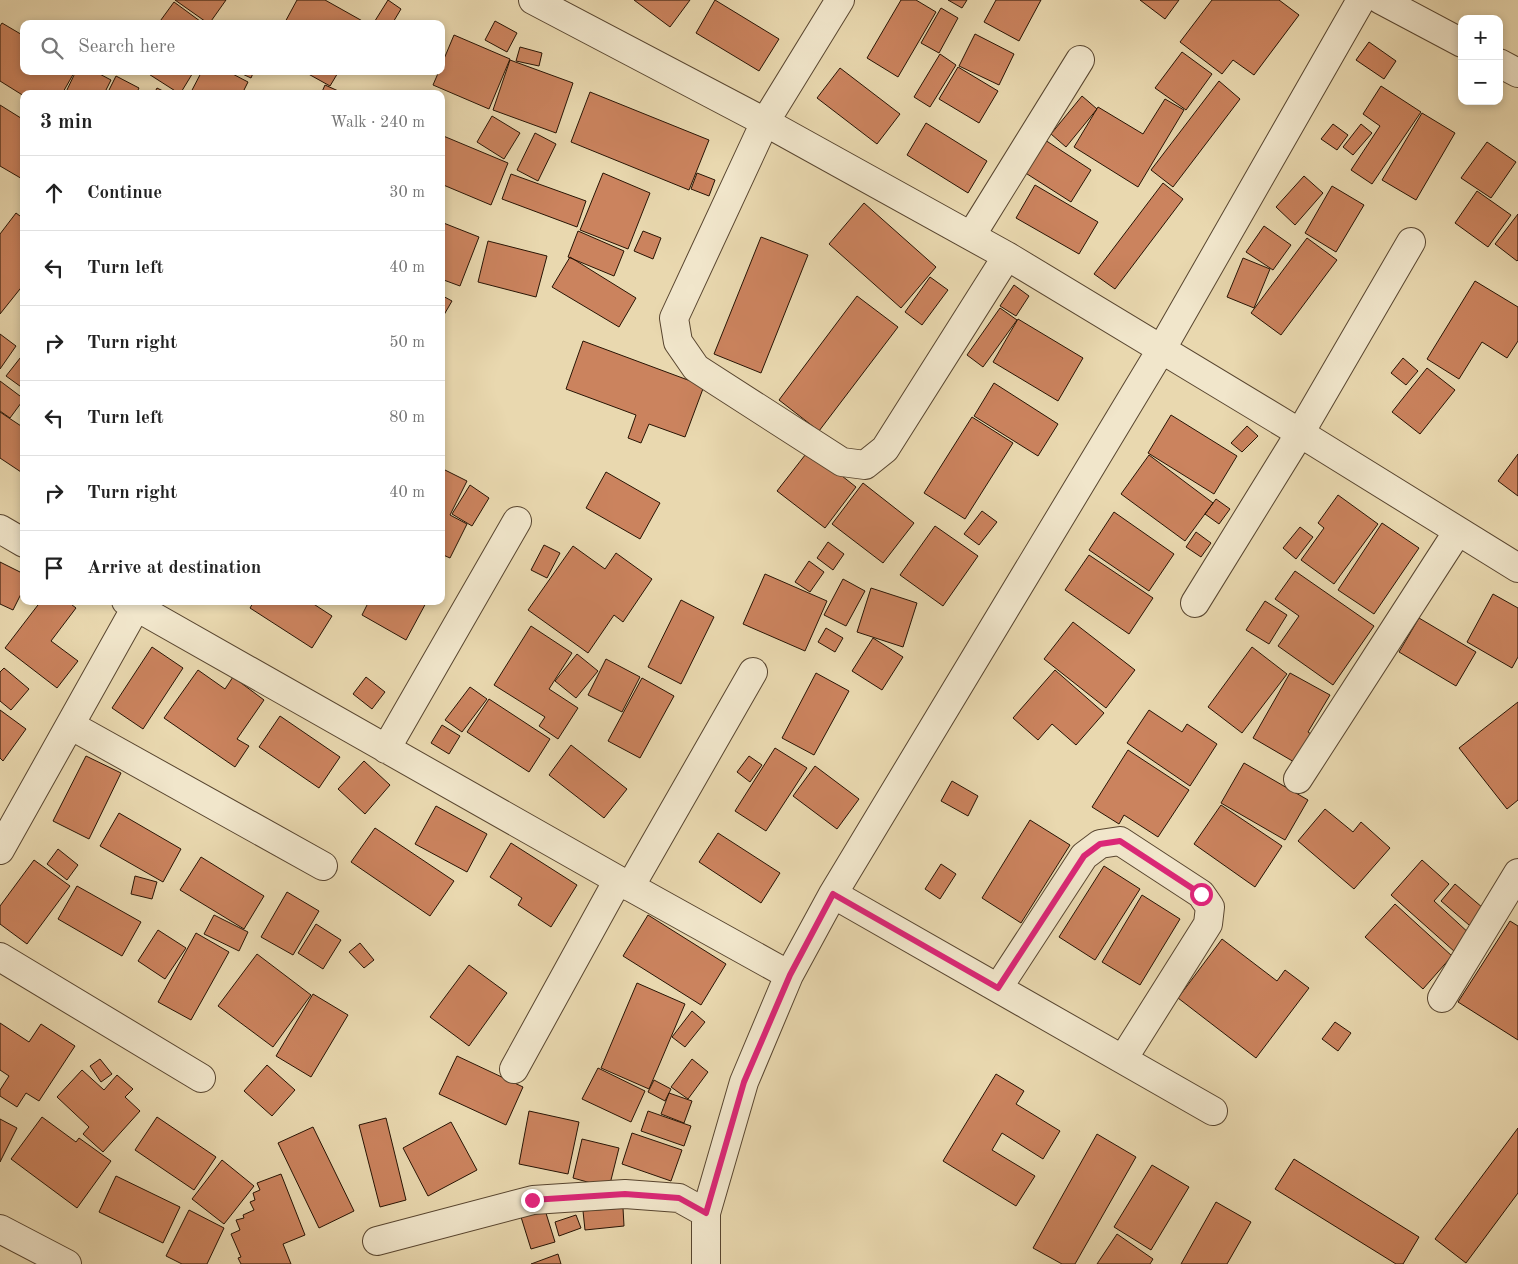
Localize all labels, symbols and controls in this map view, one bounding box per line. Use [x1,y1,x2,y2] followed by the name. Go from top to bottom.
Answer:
[1458,15,1503,105] map controls
[1458,15,1503,60] button: +
[20,20,445,75] search box
[38,34,66,62] icon: search
[78,38,175,57] text: Search here
[1458,60,1503,105] button: −
[40,112,93,133] text: 3 min
[330,115,425,131] text: Walk · 240 m
[40,179,68,207] icon: ahead
[87,184,162,203] text: Continue
[389,185,425,201] text: 30 m
[40,254,68,282] icon: left
[87,259,164,278] text: Turn left
[389,260,425,276] text: 40 m
[40,329,68,357] icon: right
[87,334,177,353] text: Turn right
[389,335,425,351] text: 50 m
[40,404,68,432] icon: left
[87,409,164,428] text: Turn left
[389,410,425,426] text: 80 m
[40,479,68,507] icon: right
[87,484,177,503] text: Turn right
[389,485,425,501] text: 40 m
[40,554,68,582] icon: arrive
[87,559,261,578] text: Arrive at destination
[1190,883,1213,906] route start
[521,1189,544,1212] route end

